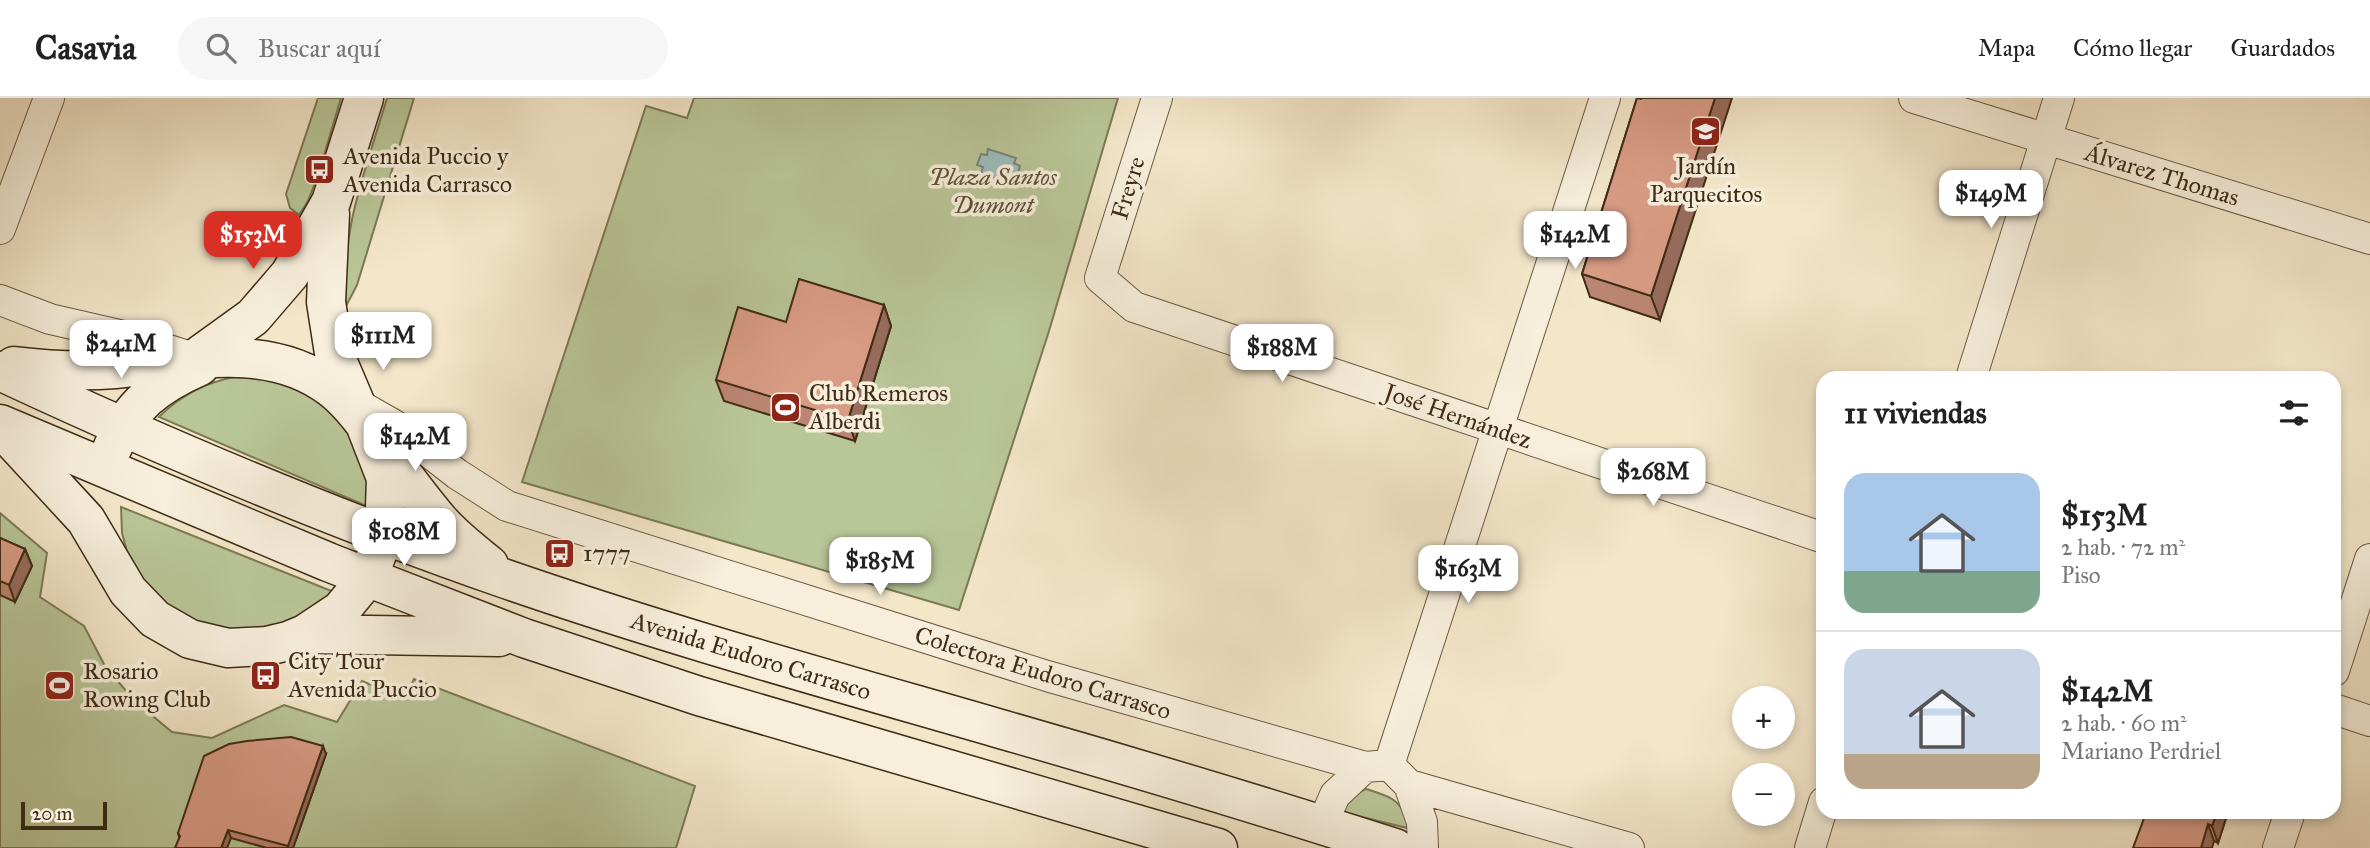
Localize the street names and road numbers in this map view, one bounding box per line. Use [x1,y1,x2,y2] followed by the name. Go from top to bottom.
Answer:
[2080,137,2243,213] street label: Álvarez Thomas
[1104,153,1152,223] street label: Freyre
[1377,376,1536,455] street label: José Hernández
[626,605,875,707] street label: Avenida Eudoro Carrasco
[911,620,1175,726] street label: Colectora Eudoro Carrasco

